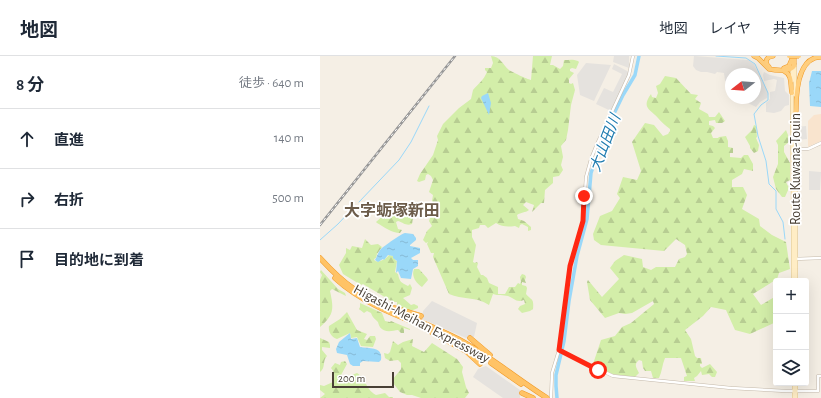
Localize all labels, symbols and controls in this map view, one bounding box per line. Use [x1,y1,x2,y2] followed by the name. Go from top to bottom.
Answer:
[20,21,58,40] text: 地図
[659,22,687,36] text: 地図
[709,22,751,36] text: レイヤ
[773,22,801,36] text: 共有
[725,68,761,104] north arrow
[16,76,44,93] text: 8 分
[239,77,304,90] text: 徒歩 · 640 m
[587,110,624,174] water label: 大山田川
[789,113,803,225] street label: Route Kuwana-Touin
[16,128,38,150] icon: ahead
[274,132,304,145] text: 140 m
[54,133,84,148] text: 直進
[575,187,593,205] route end
[16,188,38,210] icon: right
[272,192,304,205] text: 500 m
[54,193,84,208] text: 右折
[344,202,440,219] district label: 大字蛎塚新田
[16,248,38,270] icon: arrive
[54,253,144,268] text: 目的地に到着
[773,278,809,386] map controls
[773,278,809,314] button: +
[351,282,492,366] street label: Higashi-Meihan Expressway
[773,314,809,350] button: −
[773,350,809,386] button: layers
[589,361,607,379] route start
[332,370,394,389] scale bar
[338,373,365,384] text: 200 m

